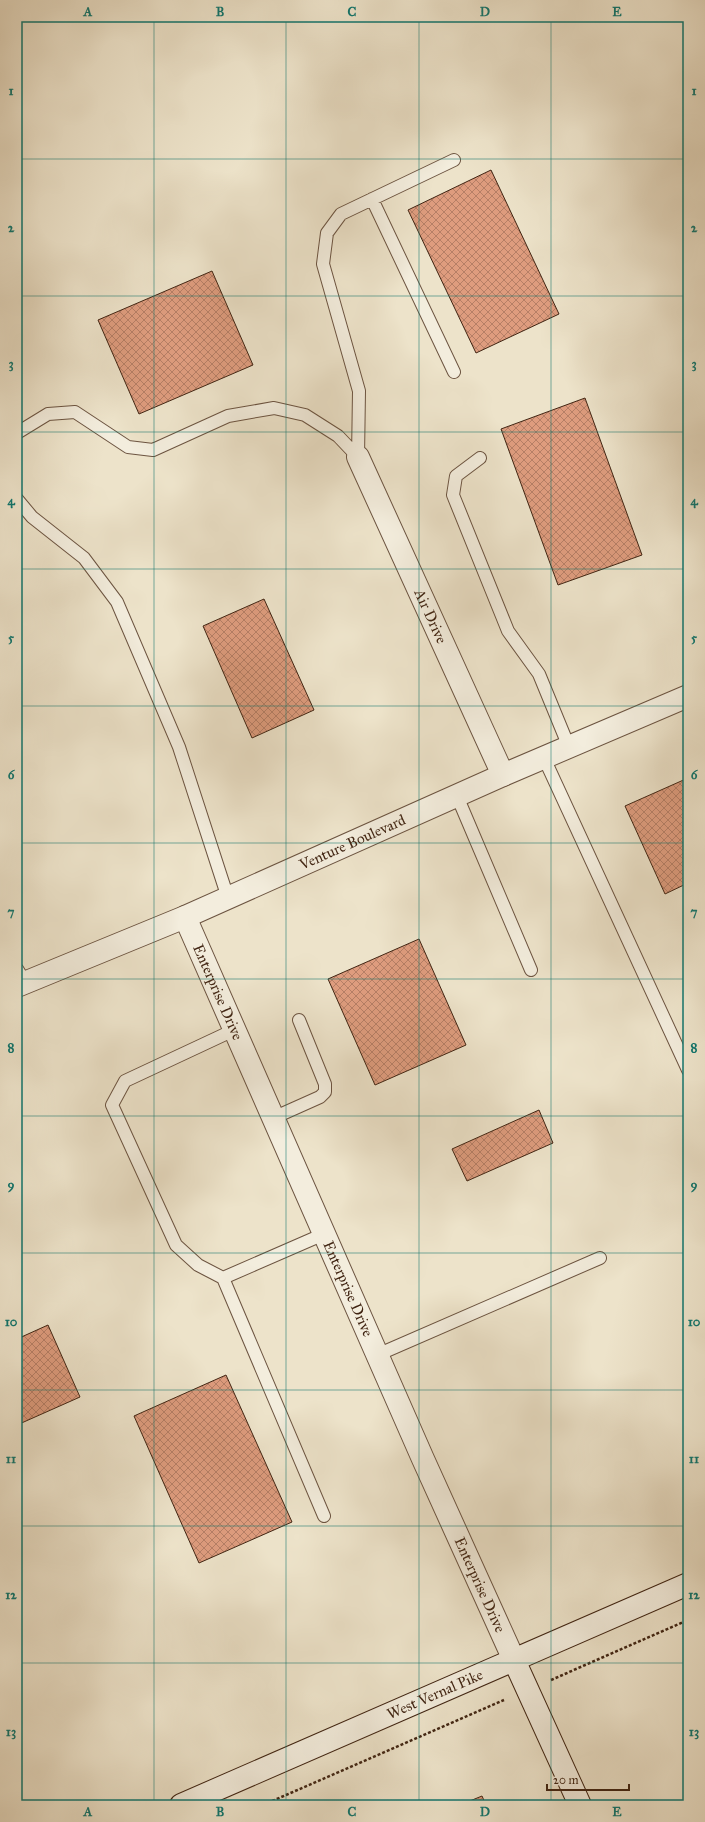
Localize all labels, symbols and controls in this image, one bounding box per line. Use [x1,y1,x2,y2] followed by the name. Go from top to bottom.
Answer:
[83,4,93,20] text: A
[216,4,225,20] text: B
[348,4,357,20] text: C
[480,4,490,20] text: D
[612,4,622,20] text: E
[8,83,14,99] text: 1
[691,83,697,99] text: 1
[8,220,15,236] text: 2
[691,220,698,236] text: 2
[8,356,14,372] text: 3
[691,356,697,372] text: 3
[7,493,15,509] text: 4
[690,493,698,509] text: 4
[410,585,451,646] street label: Air Drive
[8,630,15,646] text: 5
[691,630,698,646] text: 5
[8,767,16,783] text: 6
[691,767,699,783] text: 6
[296,810,409,874] street label: Venture Boulevard
[8,904,15,920] text: 7
[691,904,698,920] text: 7
[189,941,247,1043] street label: Enterprise Drive
[8,1040,15,1056] text: 8
[691,1040,698,1056] text: 8
[8,1177,15,1193] text: 9
[691,1177,698,1193] text: 9
[319,1238,377,1339] street label: Enterprise Drive
[5,1314,18,1330] text: 10
[688,1314,701,1330] text: 10
[6,1451,16,1467] text: 11
[689,1451,699,1467] text: 11
[451,1534,509,1635] street label: Enterprise Drive
[5,1587,17,1603] text: 12
[688,1587,700,1603] text: 12
[384,1666,486,1723] street label: West Vernal Pike
[6,1724,16,1740] text: 13
[689,1724,699,1740] text: 13
[547,1766,629,1792] scale bar
[553,1773,579,1787] text: 20 m
[83,1804,93,1820] text: A
[216,1804,225,1820] text: B
[348,1804,357,1820] text: C
[480,1804,490,1820] text: D
[612,1804,622,1820] text: E

